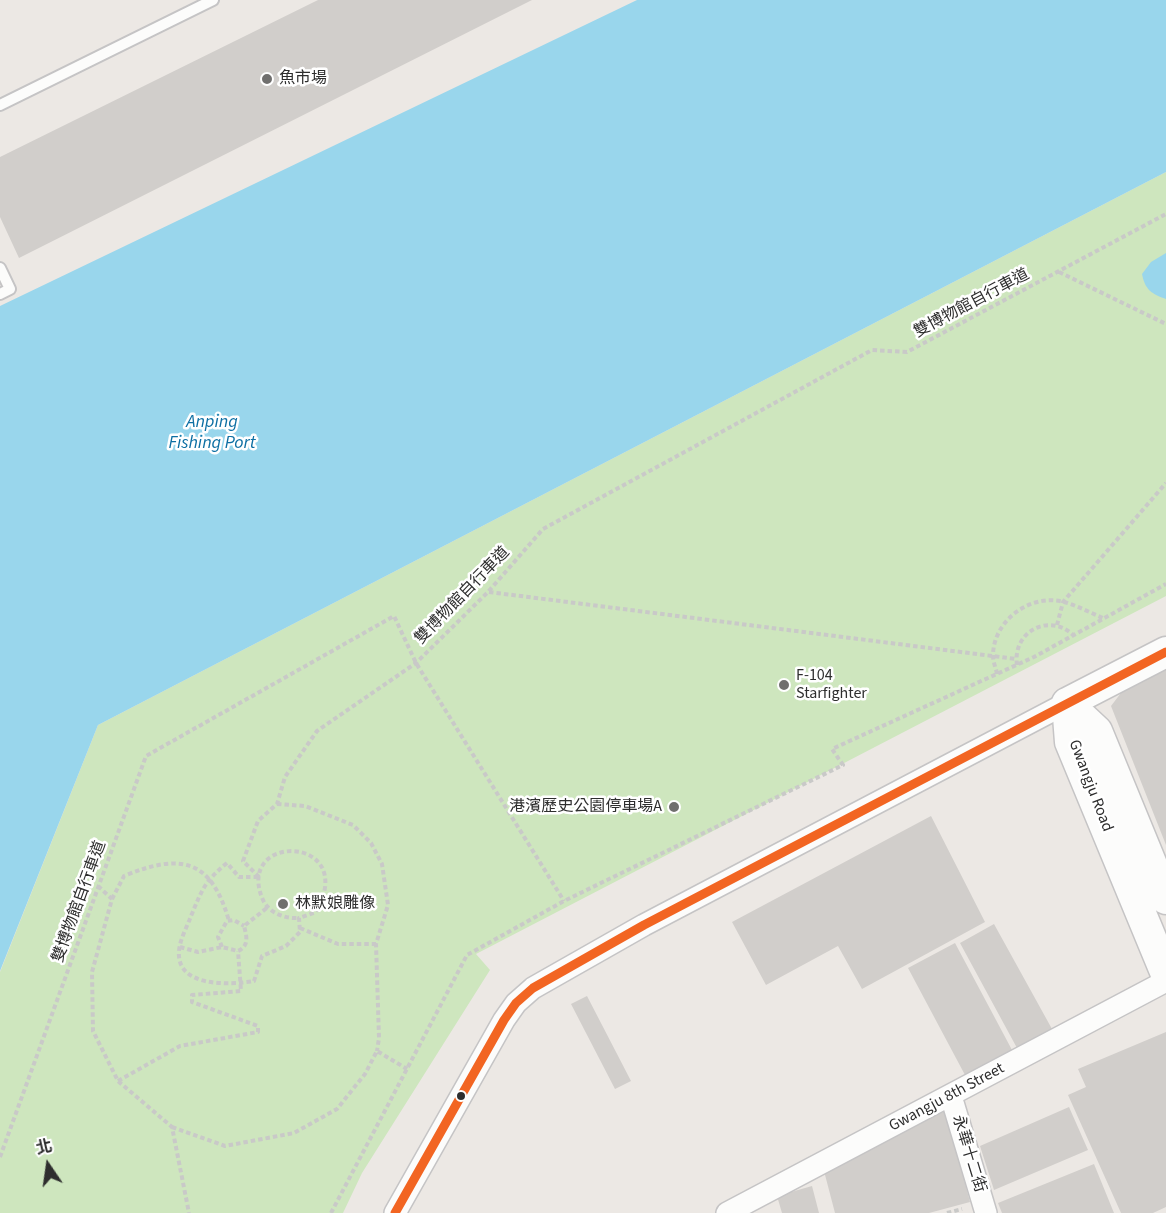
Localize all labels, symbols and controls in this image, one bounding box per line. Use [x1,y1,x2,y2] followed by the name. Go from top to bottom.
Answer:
[279,69,327,89] place label: 魚市場
[260,72,274,86] marker: 魚市場
[911,265,1033,343] street label: 雙博物館自行車道
[168,412,256,454] water label: Anping Fishing Port
[412,543,514,649] street label: 雙博物館自行車道
[796,666,867,704] place label: F-104 Starfighter
[777,678,791,692] marker: F-104 Starfighter
[1064,737,1116,835] street label: Gwangju Road
[509,797,662,817] place label: 港濱歷史公園停車場A
[667,800,681,814] marker: 港濱歷史公園停車場A
[49,839,111,965] street label: 雙博物館自行車道
[295,894,375,914] place label: 林默娘雕像
[276,897,290,911] marker: 林默娘雕像
[886,1060,1008,1136] street label: Gwangju 8th Street
[455,1090,467,1102] unlabelled marker
[947,1113,989,1195] street label: 永華十二街
[18,1135,78,1195] north arrow
[34,1135,54,1160] text: 北

